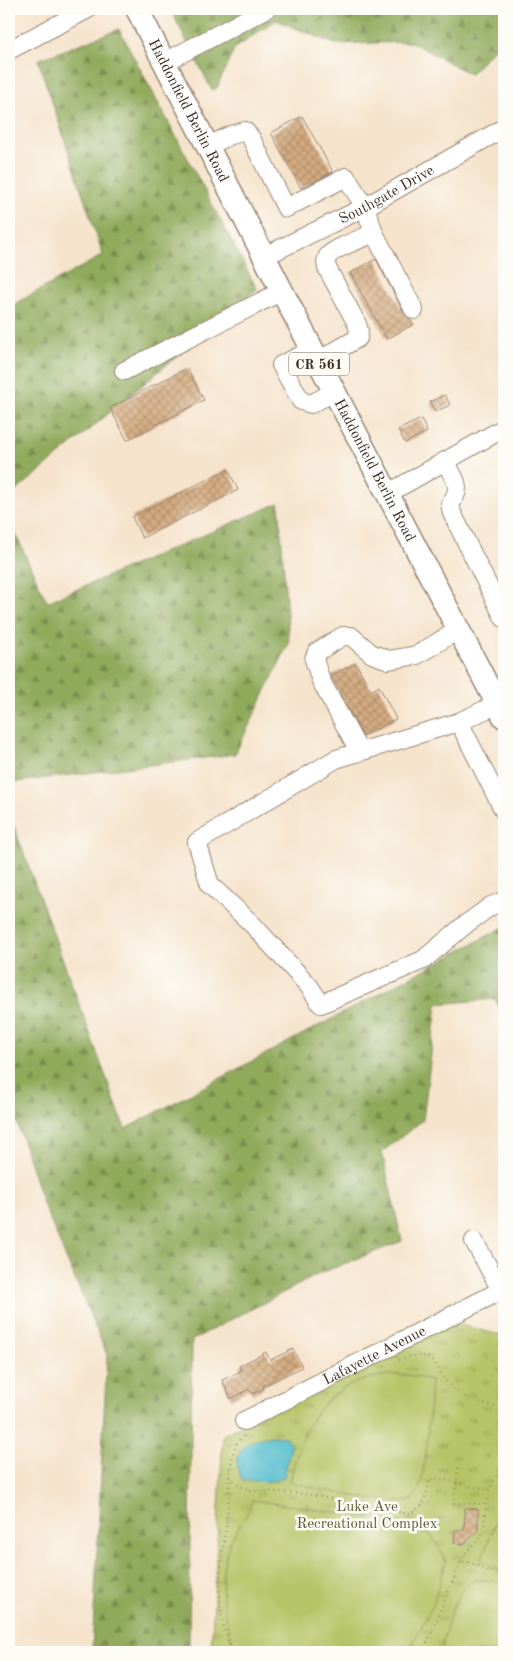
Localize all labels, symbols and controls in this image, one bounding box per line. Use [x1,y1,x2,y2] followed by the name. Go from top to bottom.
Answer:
[145,37,231,185] street label: Haddonfield Berlin Road
[337,163,437,228] street label: Southgate Drive
[289,352,349,376] road number: CR 561
[331,397,417,545] street label: Haddonfield Berlin Road
[321,1324,429,1389] street label: Lafayette Avenue
[296,1500,438,1532] park label: Luke Ave Recreational Complex

